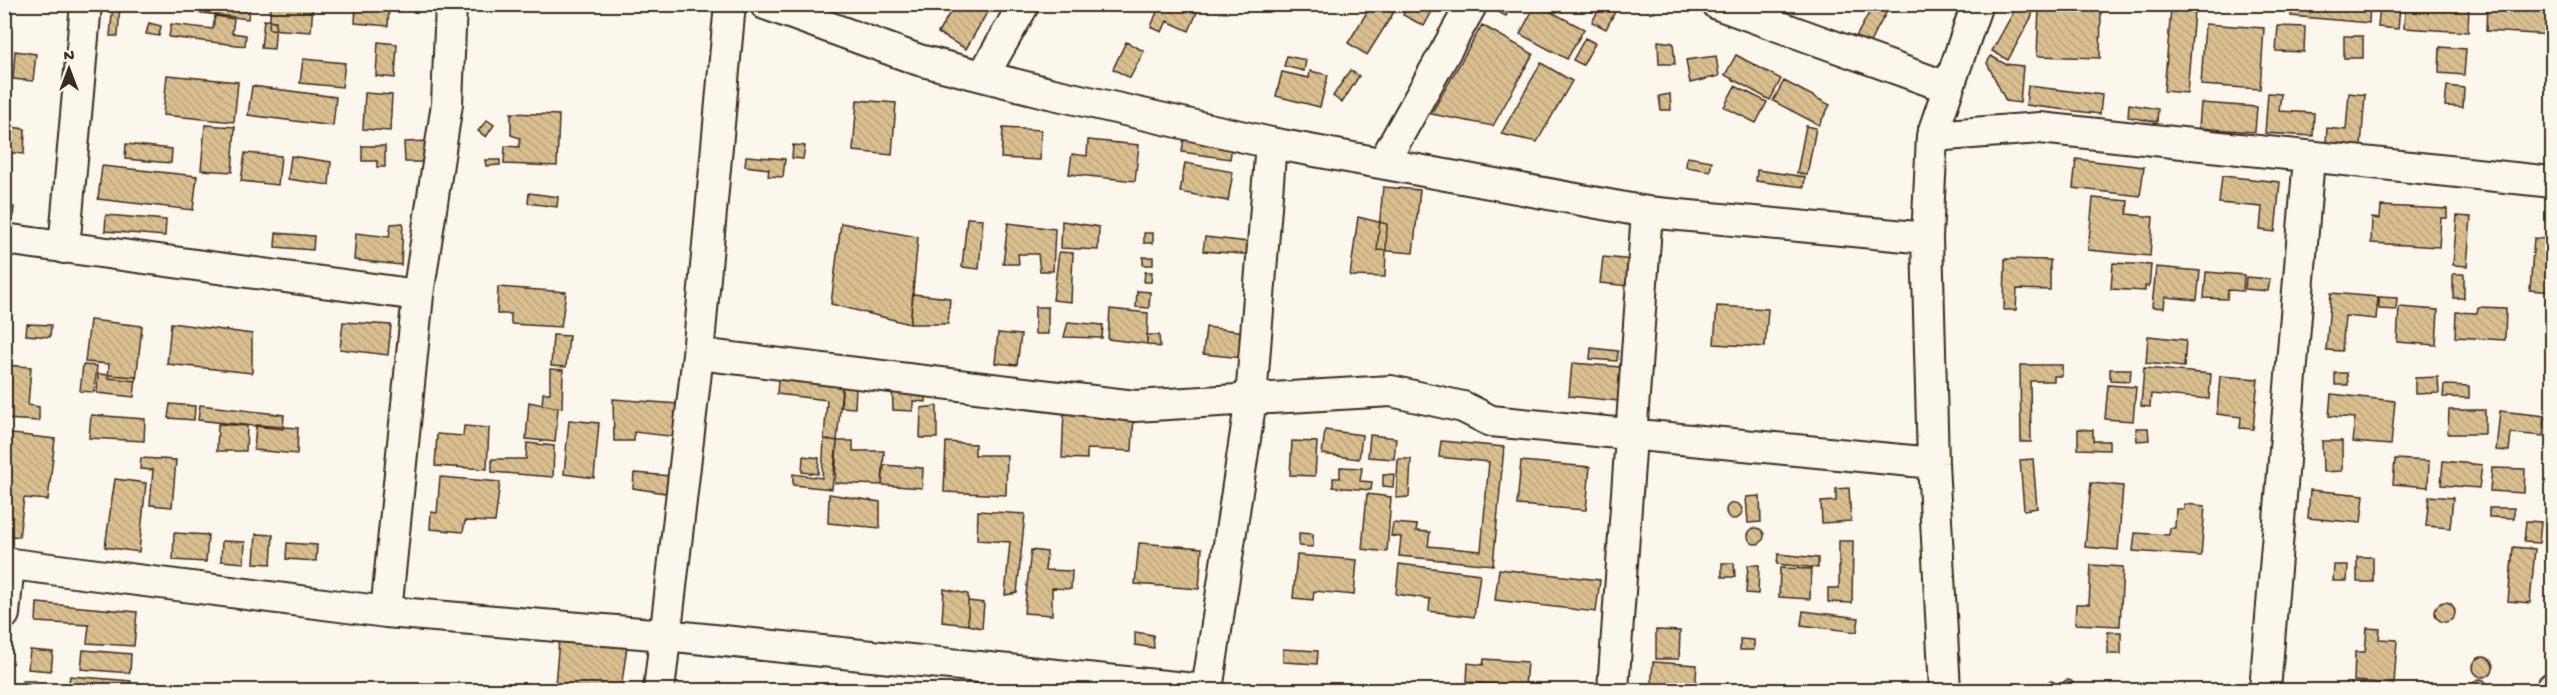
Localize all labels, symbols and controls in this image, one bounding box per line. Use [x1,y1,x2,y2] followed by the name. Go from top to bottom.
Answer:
[39,39,99,99] north arrow
[64,48,75,67] text: N

